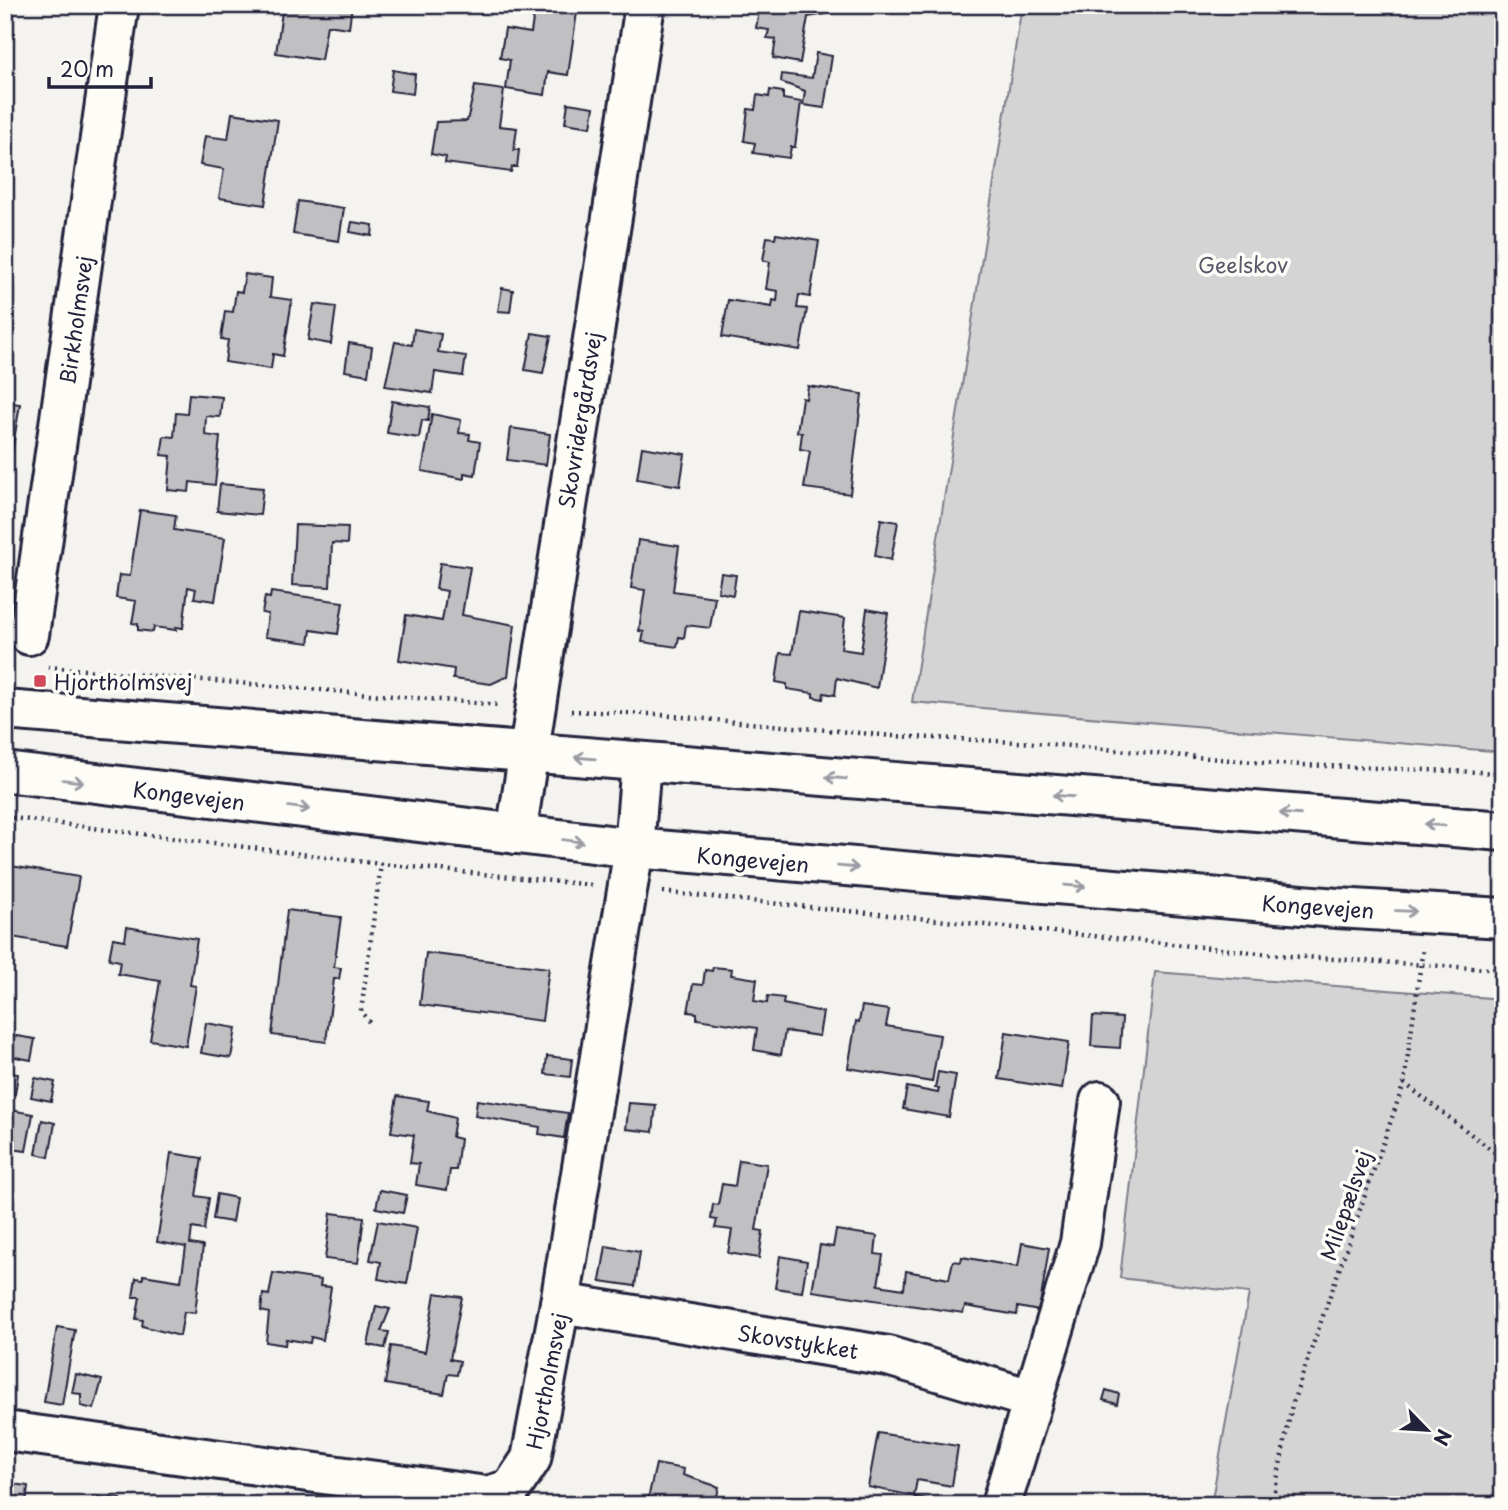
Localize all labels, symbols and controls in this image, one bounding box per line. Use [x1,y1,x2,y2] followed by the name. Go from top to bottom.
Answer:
[49,46,150,90] scale bar
[60,52,114,84] text: 20 m
[1198,248,1288,280] park label: Geelskov
[50,253,100,387] street label: Birkholmsvej
[549,329,609,511] street label: Skovridergårdsvej
[54,665,193,697] place label: Hjortholmsvej
[32,673,48,689] marker: Hjortholmsvej
[574,751,597,764] one-way arrow
[825,771,848,784] one-way arrow
[131,772,247,818] street label: Kongevejen
[61,774,84,787] one-way arrow
[1052,789,1075,802] one-way arrow
[287,802,310,815] one-way arrow
[1279,807,1302,820] one-way arrow
[1424,818,1447,831] one-way arrow
[561,835,584,848] one-way arrow
[695,838,811,880] street label: Kongevejen
[836,861,859,874] one-way arrow
[1063,880,1085,893] one-way arrow
[1261,886,1375,926] street label: Kongevejen
[1394,905,1417,918] one-way arrow
[1311,1146,1379,1264] street label: Milepælsvej
[517,1310,575,1452] street label: Hjortholmsvej
[735,1316,861,1366] street label: Skovstykket
[1392,1394,1462,1464] north arrow
[1427,1425,1459,1450] text: N

